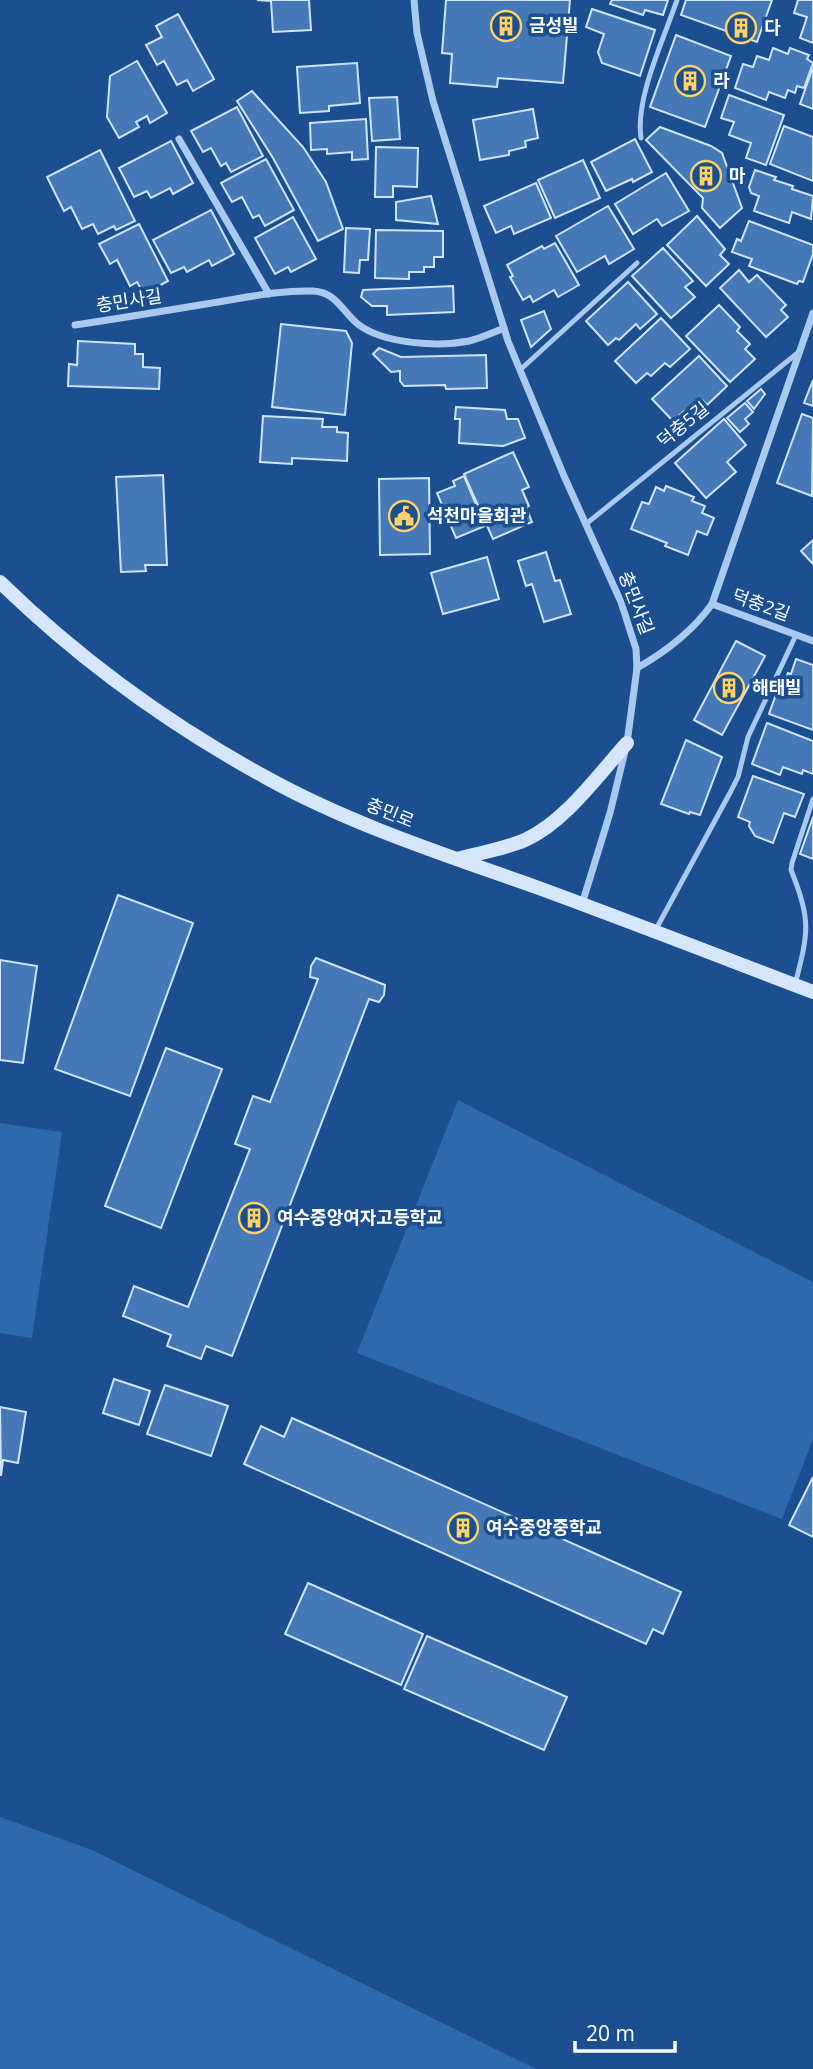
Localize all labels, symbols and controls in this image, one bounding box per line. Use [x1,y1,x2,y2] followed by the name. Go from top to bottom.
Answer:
[489,9,523,43] building icon: 금성빌
[724,11,758,45] building icon: 다
[529,13,579,37] place label: 금성빌
[764,15,781,39] place label: 다
[673,64,707,98] building icon: 라
[713,68,730,92] place label: 라
[689,159,723,193] building icon: 마
[729,163,746,187] place label: 마
[94,283,163,317] street label: 충민사길
[652,396,713,452] street label: 덕충5길
[387,499,421,533] public building icon: 석천마을회관
[427,503,527,527] place label: 석천마을회관
[614,567,660,638] street label: 충민사길
[729,583,794,626] street label: 덕충2길
[712,671,746,705] building icon: 해태빌
[752,675,802,699] place label: 해태빌
[363,792,418,833] street label: 충민로
[237,1201,271,1235] building icon: 여수중앙여자고등학교
[277,1205,443,1229] place label: 여수중앙여자고등학교
[446,1511,480,1545] building icon: 여수중앙중학교
[486,1515,602,1539] place label: 여수중앙중학교
[575,2010,675,2054] scale bar
[586,2019,635,2047] text: 20 m

